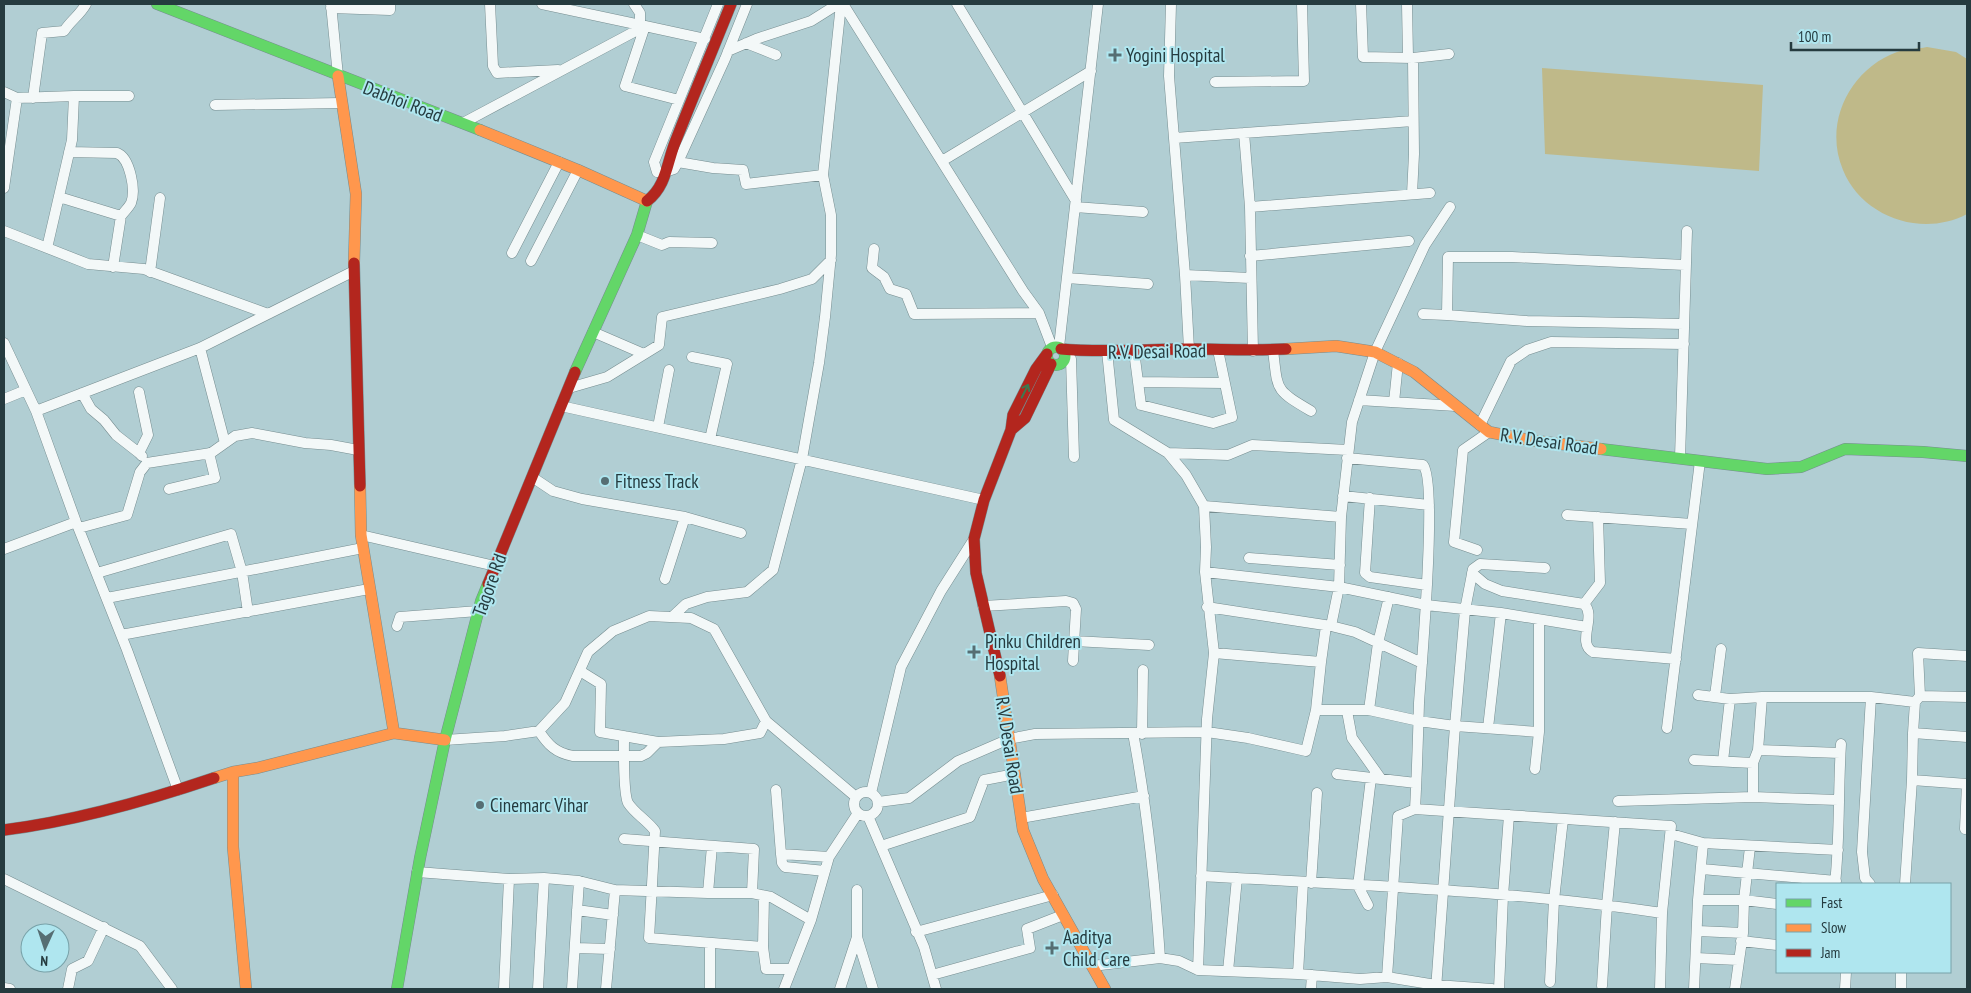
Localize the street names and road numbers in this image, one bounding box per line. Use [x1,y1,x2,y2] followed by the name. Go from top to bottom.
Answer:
[360,75,446,127] street label: Dabhoi Road
[1108,338,1206,364] street label: R.V. Desai Road
[1499,422,1599,460] street label: R.V. Desai Road
[467,550,511,620] street label: Tagore Rd
[990,695,1030,795] street label: R.V. Desai Road

